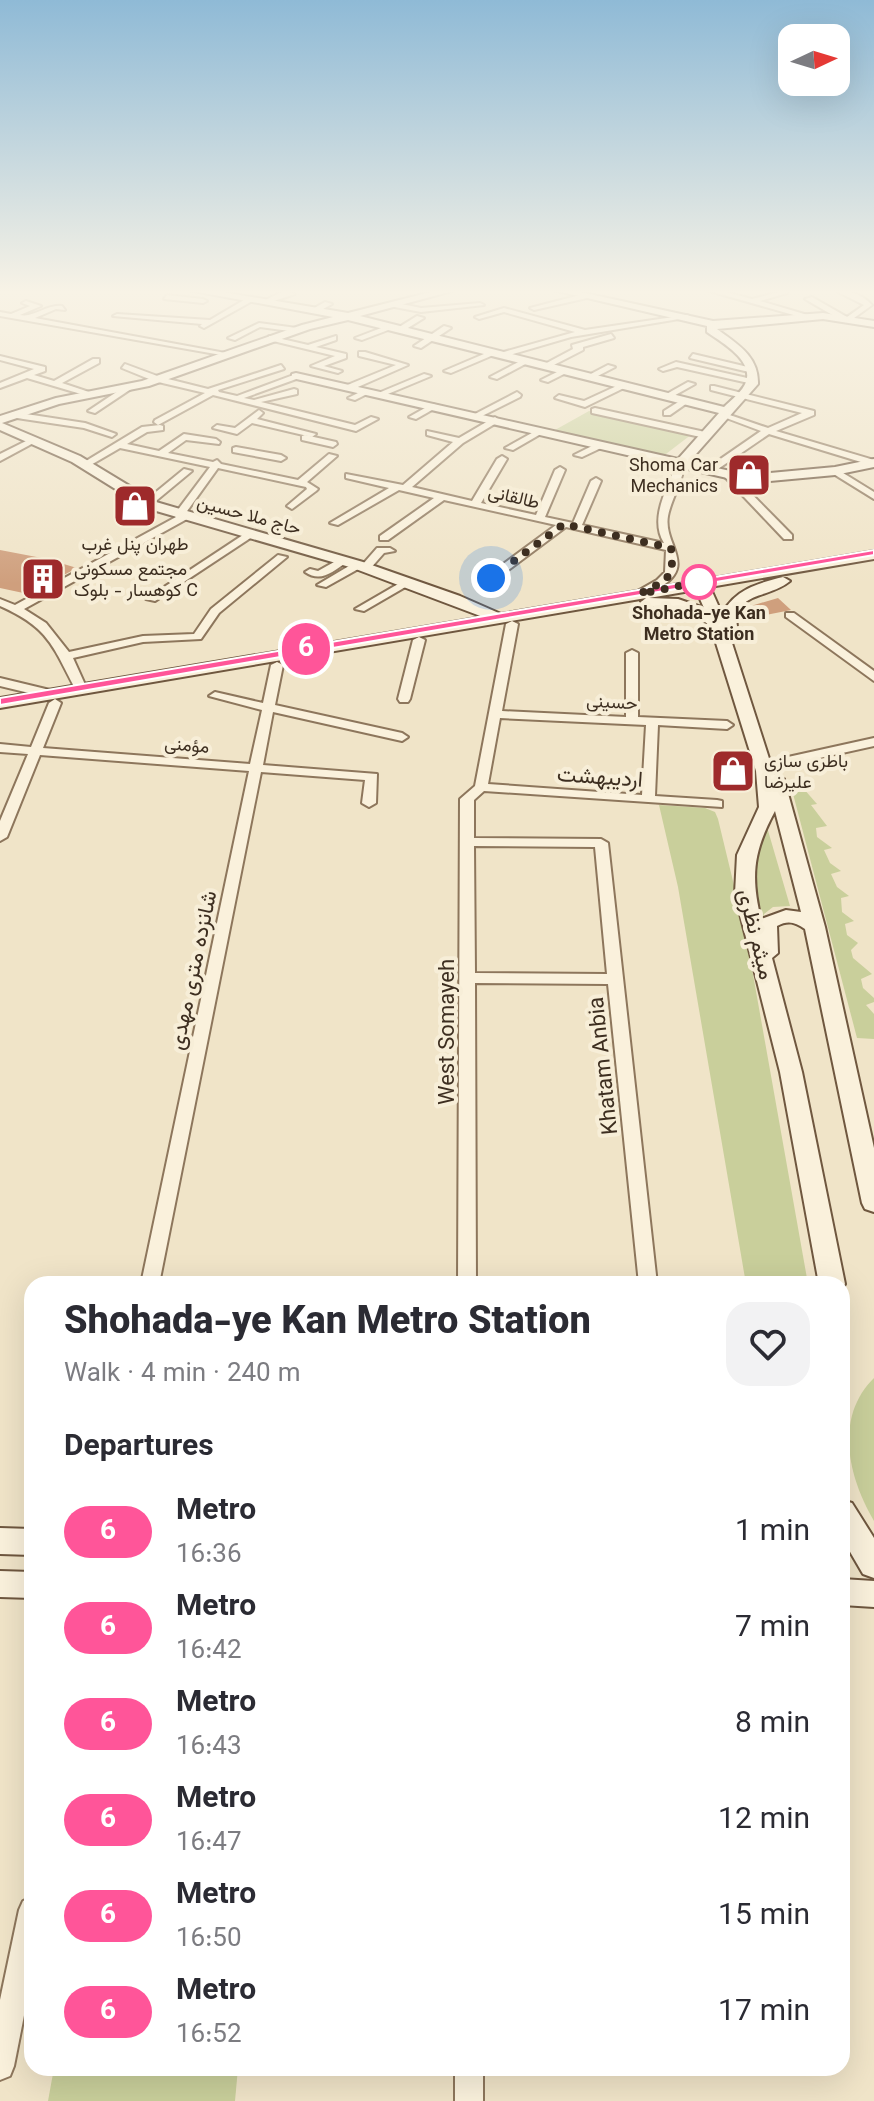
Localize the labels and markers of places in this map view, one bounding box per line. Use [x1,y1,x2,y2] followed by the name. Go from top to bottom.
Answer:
[725,451,773,499] shop icon: Shoma Car Mechanics
[629,453,718,502] place label: Shoma Car Mechanics
[111,482,159,530] shop icon: طهران پنل غرب
[82,532,188,560] place label: طهران پنل غرب
[19,555,67,603] building icon: مجتمع مسکونی کوهسار - بلوک C
[74,557,198,606] place label: مجتمع مسکونی کوهسار - بلوک C
[682,565,716,599] marker: Shohada-ye Kan Metro Station
[632,601,766,650] place label: Shohada-ye Kan Metro Station
[709,747,757,795] shop icon: باطری سازی علیرضا
[764,749,848,798] place label: باطری سازی علیرضا

